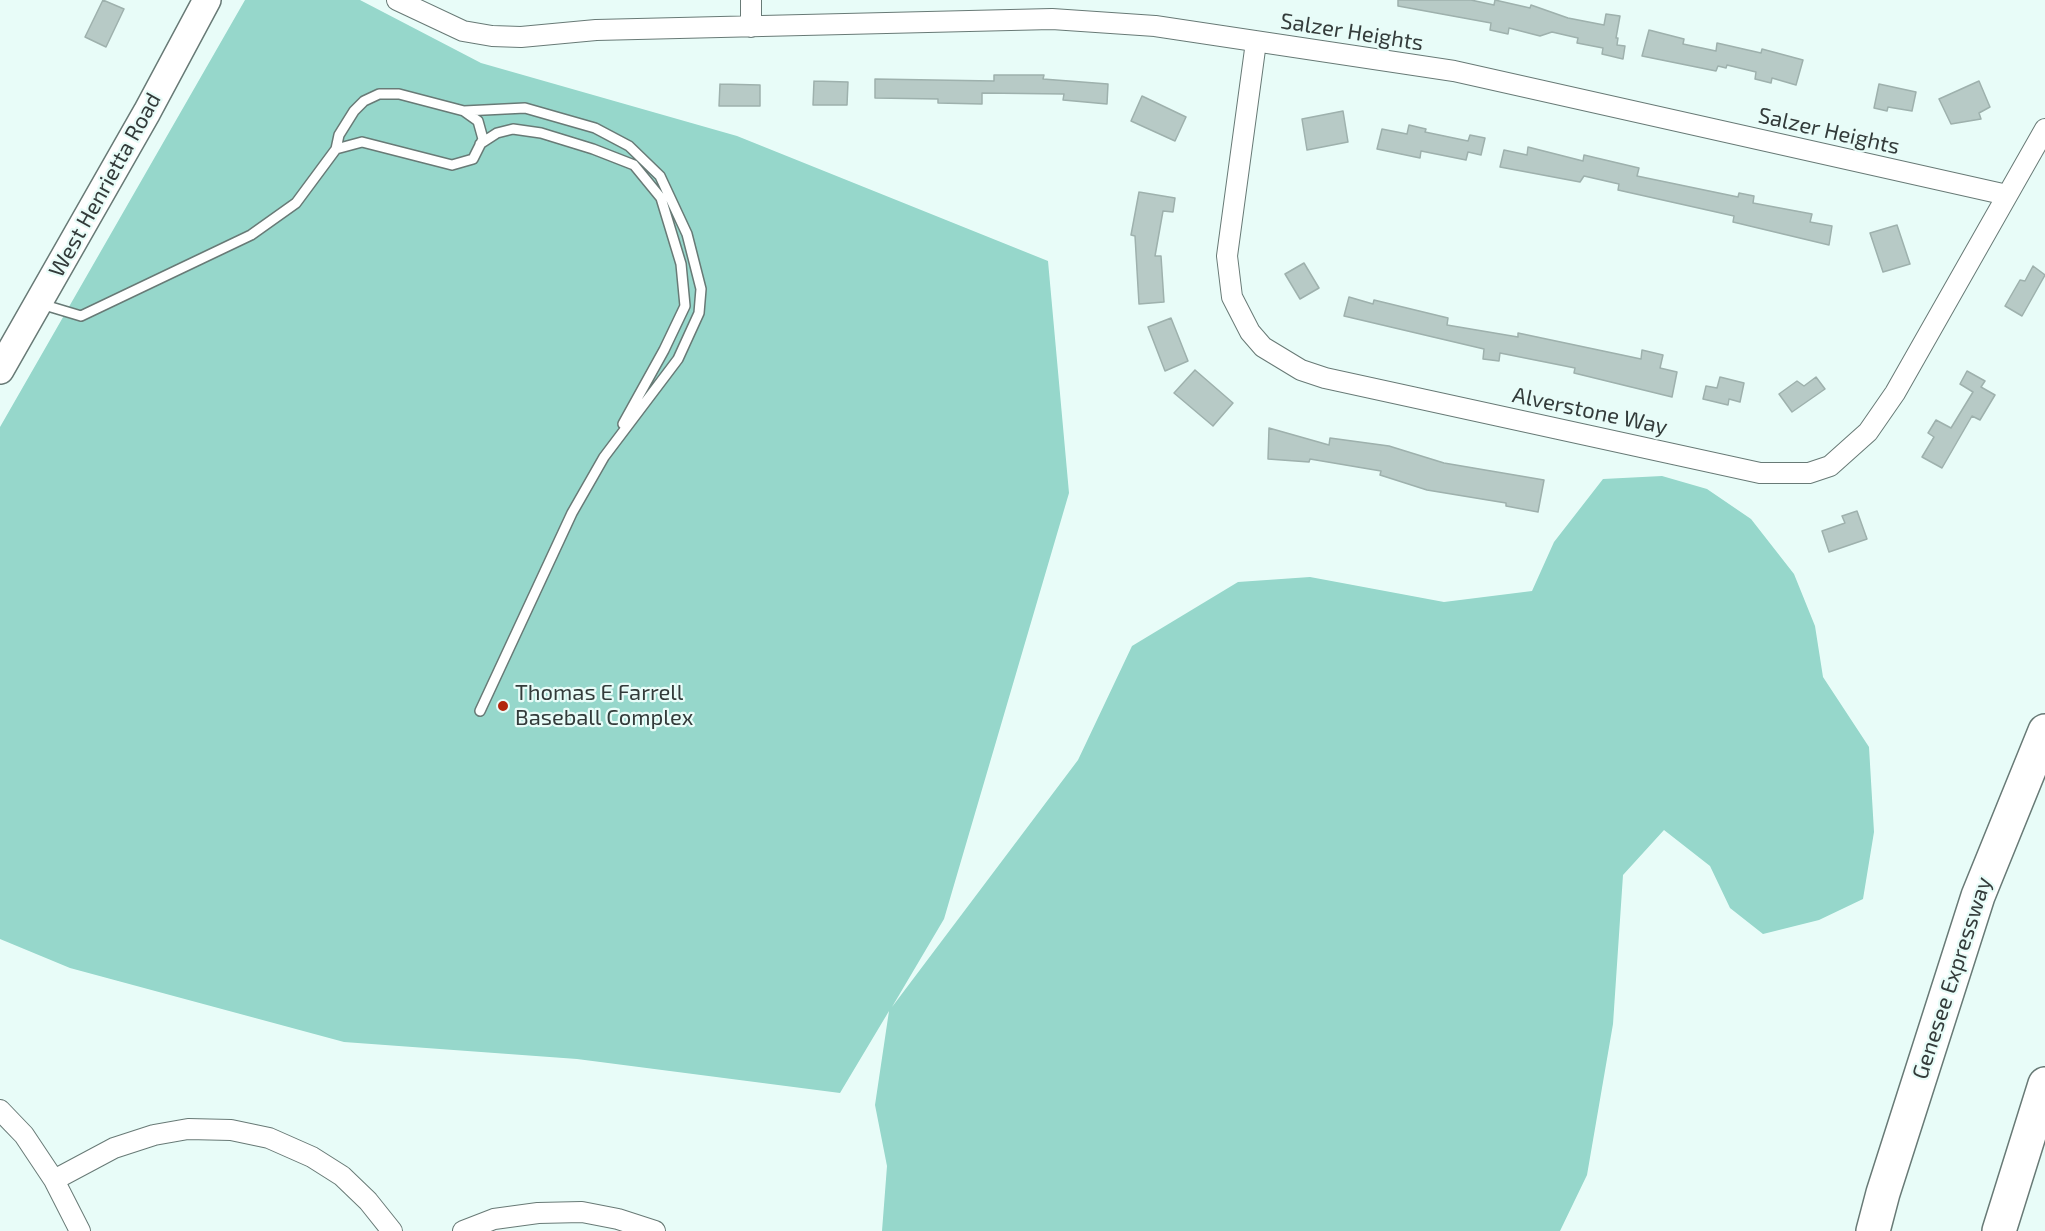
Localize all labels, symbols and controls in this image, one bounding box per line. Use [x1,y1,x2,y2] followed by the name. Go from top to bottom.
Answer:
[1279,8,1425,56] street label: Salzer Heights
[43,88,167,282] street label: West Henrietta Road
[1756,102,1902,160] street label: Salzer Heights
[1510,382,1670,440] street label: Alverstone Way
[515,680,693,732] place label: Thomas E Farrell Baseball Complex
[496,699,510,713] marker: Thomas E Farrell Baseball Complex
[1907,874,1997,1082] street label: Genesee Expressway

